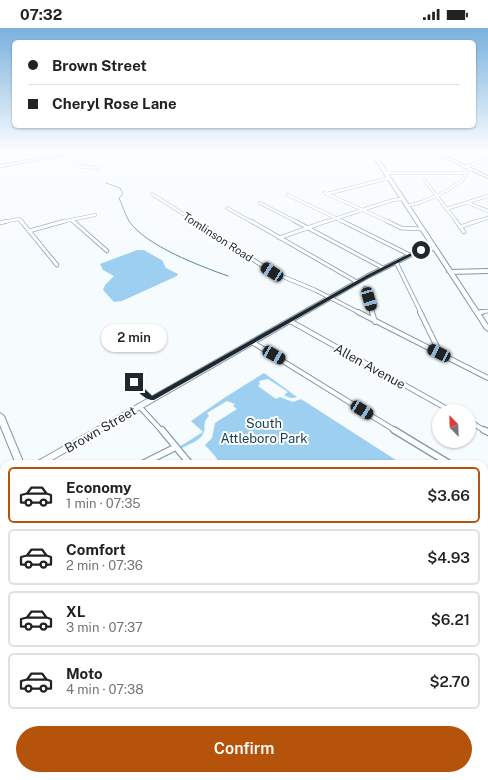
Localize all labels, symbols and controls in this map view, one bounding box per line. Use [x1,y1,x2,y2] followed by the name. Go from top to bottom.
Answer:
[20,6,62,23] text: 07:32
[52,57,147,74] text: Brown Street
[52,95,177,112] text: Cheryl Rose Lane
[181,210,255,264] street label: Tomlinson Road
[412,241,430,259] route start
[259,260,285,284] car
[360,286,378,312] car
[101,324,167,352] callout: 2 min
[117,330,151,345] text: 2 min
[331,341,408,392] street label: Allen Avenue
[426,342,452,364] car
[261,344,287,366] car
[125,373,143,391] route end
[349,399,375,421] car
[62,403,139,456] street label: Brown Street
[432,404,476,448] north arrow
[432,404,476,448] map controls
[220,416,308,446] park label: South Attleboro Park
[18,477,54,513] icon: car
[66,479,131,496] text: Economy
[427,487,470,504] text: $3.66
[66,496,141,511] text: 1 min · 07:35
[18,539,54,575] icon: car
[66,541,126,558] text: Comfort
[427,549,470,566] text: $4.93
[66,558,143,573] text: 2 min · 07:36
[18,601,54,637] icon: car
[66,603,85,620] text: XL
[431,611,470,628] text: $6.21
[66,620,143,635] text: 3 min · 07:37
[18,663,54,699] icon: car
[66,665,103,682] text: Moto
[430,673,470,690] text: $2.70
[66,682,144,697] text: 4 min · 07:38
[16,726,472,772] button: Confirm

